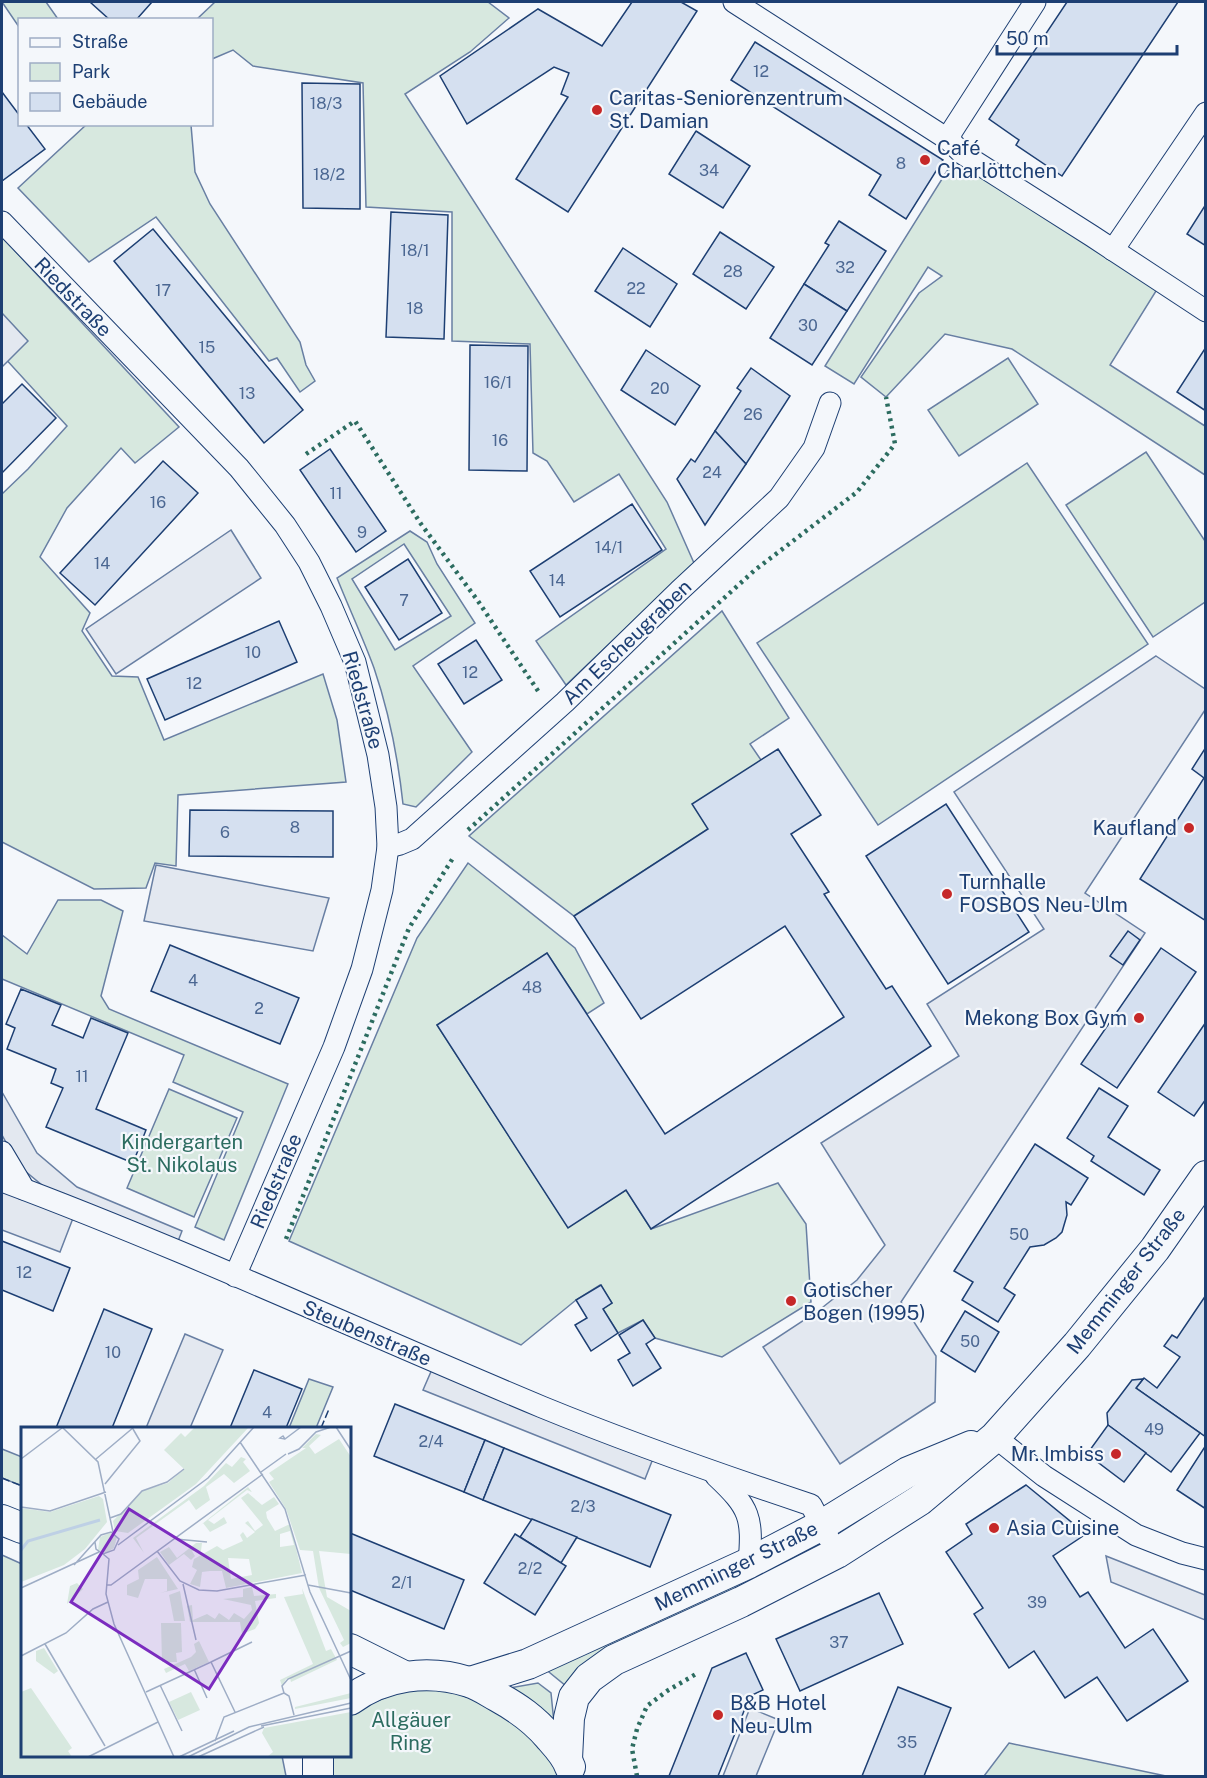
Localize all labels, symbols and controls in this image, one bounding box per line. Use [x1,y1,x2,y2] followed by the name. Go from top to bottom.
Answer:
[18,18,213,126] legend
[997,18,1177,56] scale bar
[1006,28,1049,49] text: 50 m
[72,31,128,52] text: Straße
[72,61,110,82] text: Park
[753,62,769,81] house number: 12
[609,86,843,133] place label: Caritas-Seniorenzentrum St. Damian
[72,91,147,112] text: Gebäude
[310,94,342,113] house number: 18/3
[590,103,604,117] marker: Caritas-Seniorenzentrum St. Damian
[937,136,1057,183] place label: Café Charlöttchen
[918,153,932,167] marker: Café Charlöttchen
[896,154,906,173] house number: 8
[699,161,719,180] house number: 34
[313,165,345,184] house number: 18/2
[401,241,430,260] house number: 18/1
[29,252,117,342] street label: Riedstraße
[835,258,855,277] house number: 32
[723,262,743,281] house number: 28
[626,279,646,298] house number: 22
[155,281,171,300] house number: 17
[407,299,423,318] house number: 18
[798,316,818,335] house number: 30
[199,338,215,357] house number: 15
[484,373,512,392] house number: 16/1
[650,379,670,398] house number: 20
[239,384,255,403] house number: 13
[743,405,763,424] house number: 26
[492,431,508,450] house number: 16
[702,463,722,482] house number: 24
[329,484,343,503] house number: 11
[150,493,166,512] house number: 16
[357,523,367,542] house number: 9
[595,538,623,557] house number: 14/1
[94,554,110,573] house number: 14
[549,571,565,590] house number: 14
[558,574,696,710] street label: Am Escheugraben
[399,591,409,610] house number: 7
[245,643,261,662] house number: 10
[338,648,388,752] street label: Riedstraße
[462,663,478,682] house number: 12
[186,674,202,693] house number: 12
[1092,816,1177,840] place label: Kaufland
[290,818,300,837] house number: 8
[1182,821,1196,835] marker: Kaufland
[220,823,230,842] house number: 6
[959,870,1128,917] place label: Turnhalle FOSBOS Neu-Ulm
[940,887,954,901] marker: Turnhalle FOSBOS Neu-Ulm
[188,971,198,990] house number: 4
[522,978,542,997] house number: 48
[254,999,264,1018] house number: 2
[964,1006,1127,1030] place label: Mekong Box Gym
[1132,1011,1146,1025] marker: Mekong Box Gym
[75,1067,89,1086] house number: 11
[121,1130,243,1177] park label: Kindergarten St. Nikolaus
[245,1130,307,1232] street label: Riedstraße
[1062,1203,1190,1359] street label: Memminger Straße
[1009,1225,1029,1244] house number: 50
[16,1263,32,1282] house number: 12
[803,1278,926,1325] place label: Gotischer Bogen (1995)
[784,1294,798,1308] marker: Gotischer Bogen (1995)
[299,1295,435,1371] street label: Steubenstraße
[960,1332,980,1351] house number: 50
[105,1343,121,1362] house number: 10
[262,1403,272,1422] house number: 4
[1144,1420,1164,1439] house number: 49
[21,1427,351,1757] inset map
[418,1432,444,1451] house number: 2/4
[1011,1442,1104,1466] place label: Mr. Imbiss
[1109,1447,1123,1461] marker: Mr. Imbiss
[570,1497,596,1516] house number: 2/3
[650,1516,822,1616] street label: Memminger Straße
[1006,1516,1119,1540] place label: Asia Cuisine
[987,1521,1001,1535] marker: Asia Cuisine
[518,1559,542,1578] house number: 2/2
[391,1573,413,1592] house number: 2/1
[1027,1593,1047,1612] house number: 39
[829,1633,849,1652] house number: 37
[730,1691,827,1738] place label: B&B Hotel Neu-Ulm
[371,1708,451,1755] park label: Allgäuer Ring
[711,1708,725,1722] marker: B&B Hotel Neu-Ulm
[897,1733,917,1752] house number: 35

